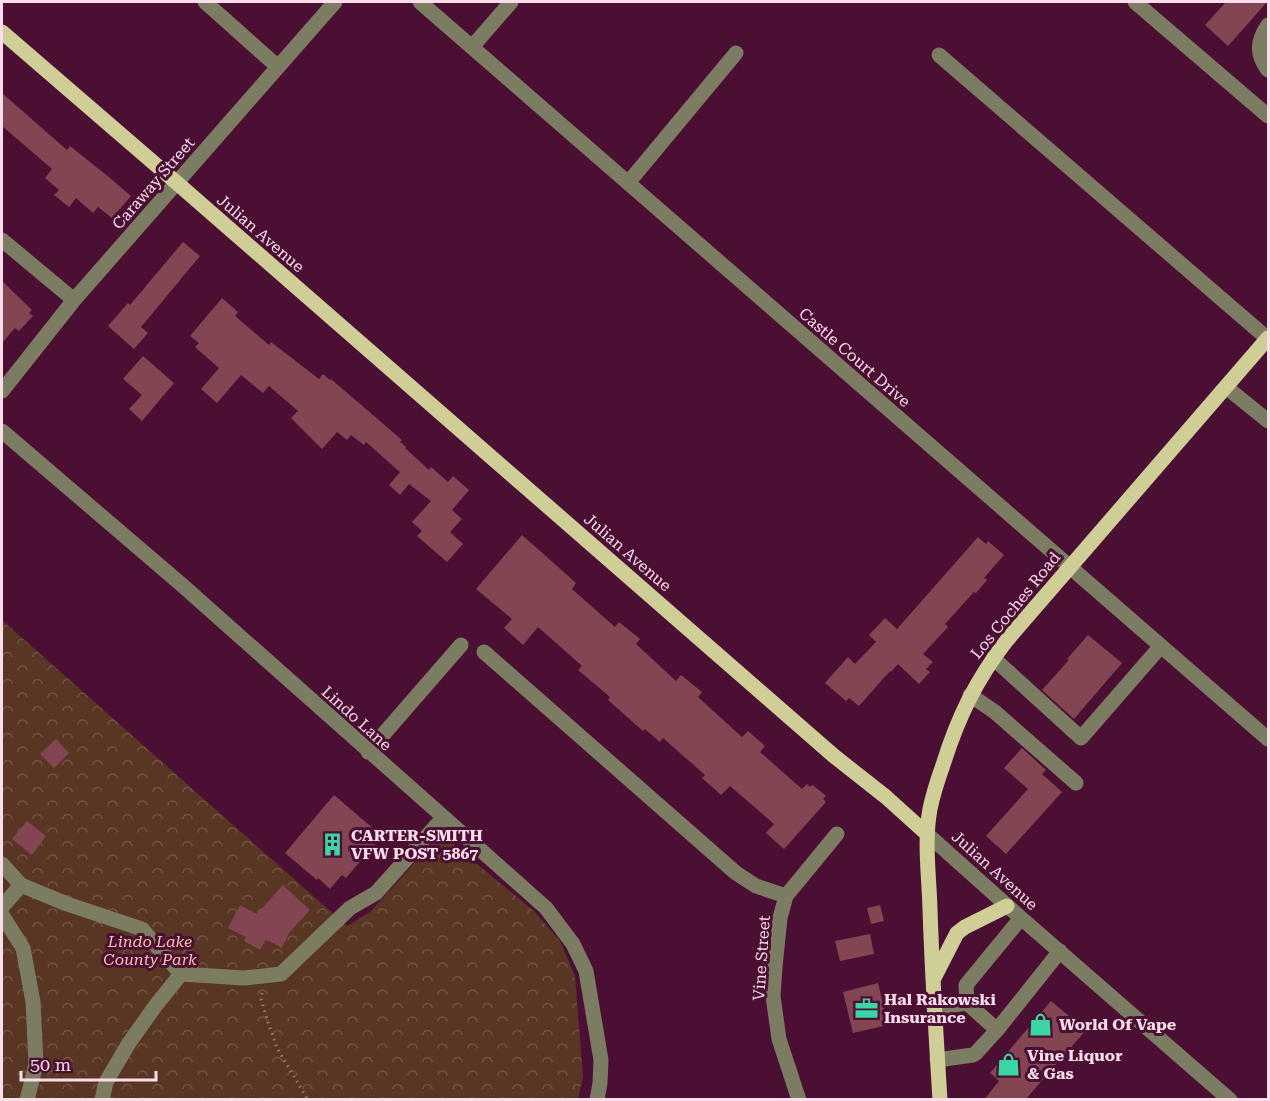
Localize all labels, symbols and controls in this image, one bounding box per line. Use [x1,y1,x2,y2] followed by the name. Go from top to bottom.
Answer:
[108,133,198,233] street label: Caraway Street
[213,190,308,277] street label: Julian Avenue
[795,304,914,411] street label: Castle Court Drive
[580,509,675,596] street label: Julian Avenue
[967,548,1064,663] street label: Los Coches Road
[318,682,396,755] street label: Lindo Lane
[351,826,483,863] place label: CARTER-SMITH VFW POST 5867
[948,827,1042,914] street label: Julian Avenue
[320,831,346,857] building icon: CARTER-SMITH VFW POST 5867
[749,915,774,1001] street label: Vine Street
[103,932,197,969] park label: Lindo Lake County Park
[884,990,996,1027] place label: Hal Rakowski Insurance
[853,995,879,1021] office icon: Hal Rakowski Insurance
[1028,1011,1054,1037] shop icon: World Of Vape
[1059,1015,1176,1034] place label: World Of Vape
[21,1044,156,1082] scale bar
[1027,1046,1122,1083] place label: Vine Liquor & Gas
[996,1051,1022,1077] shop icon: Vine Liquor & Gas
[30,1054,71,1075] text: 50 m

